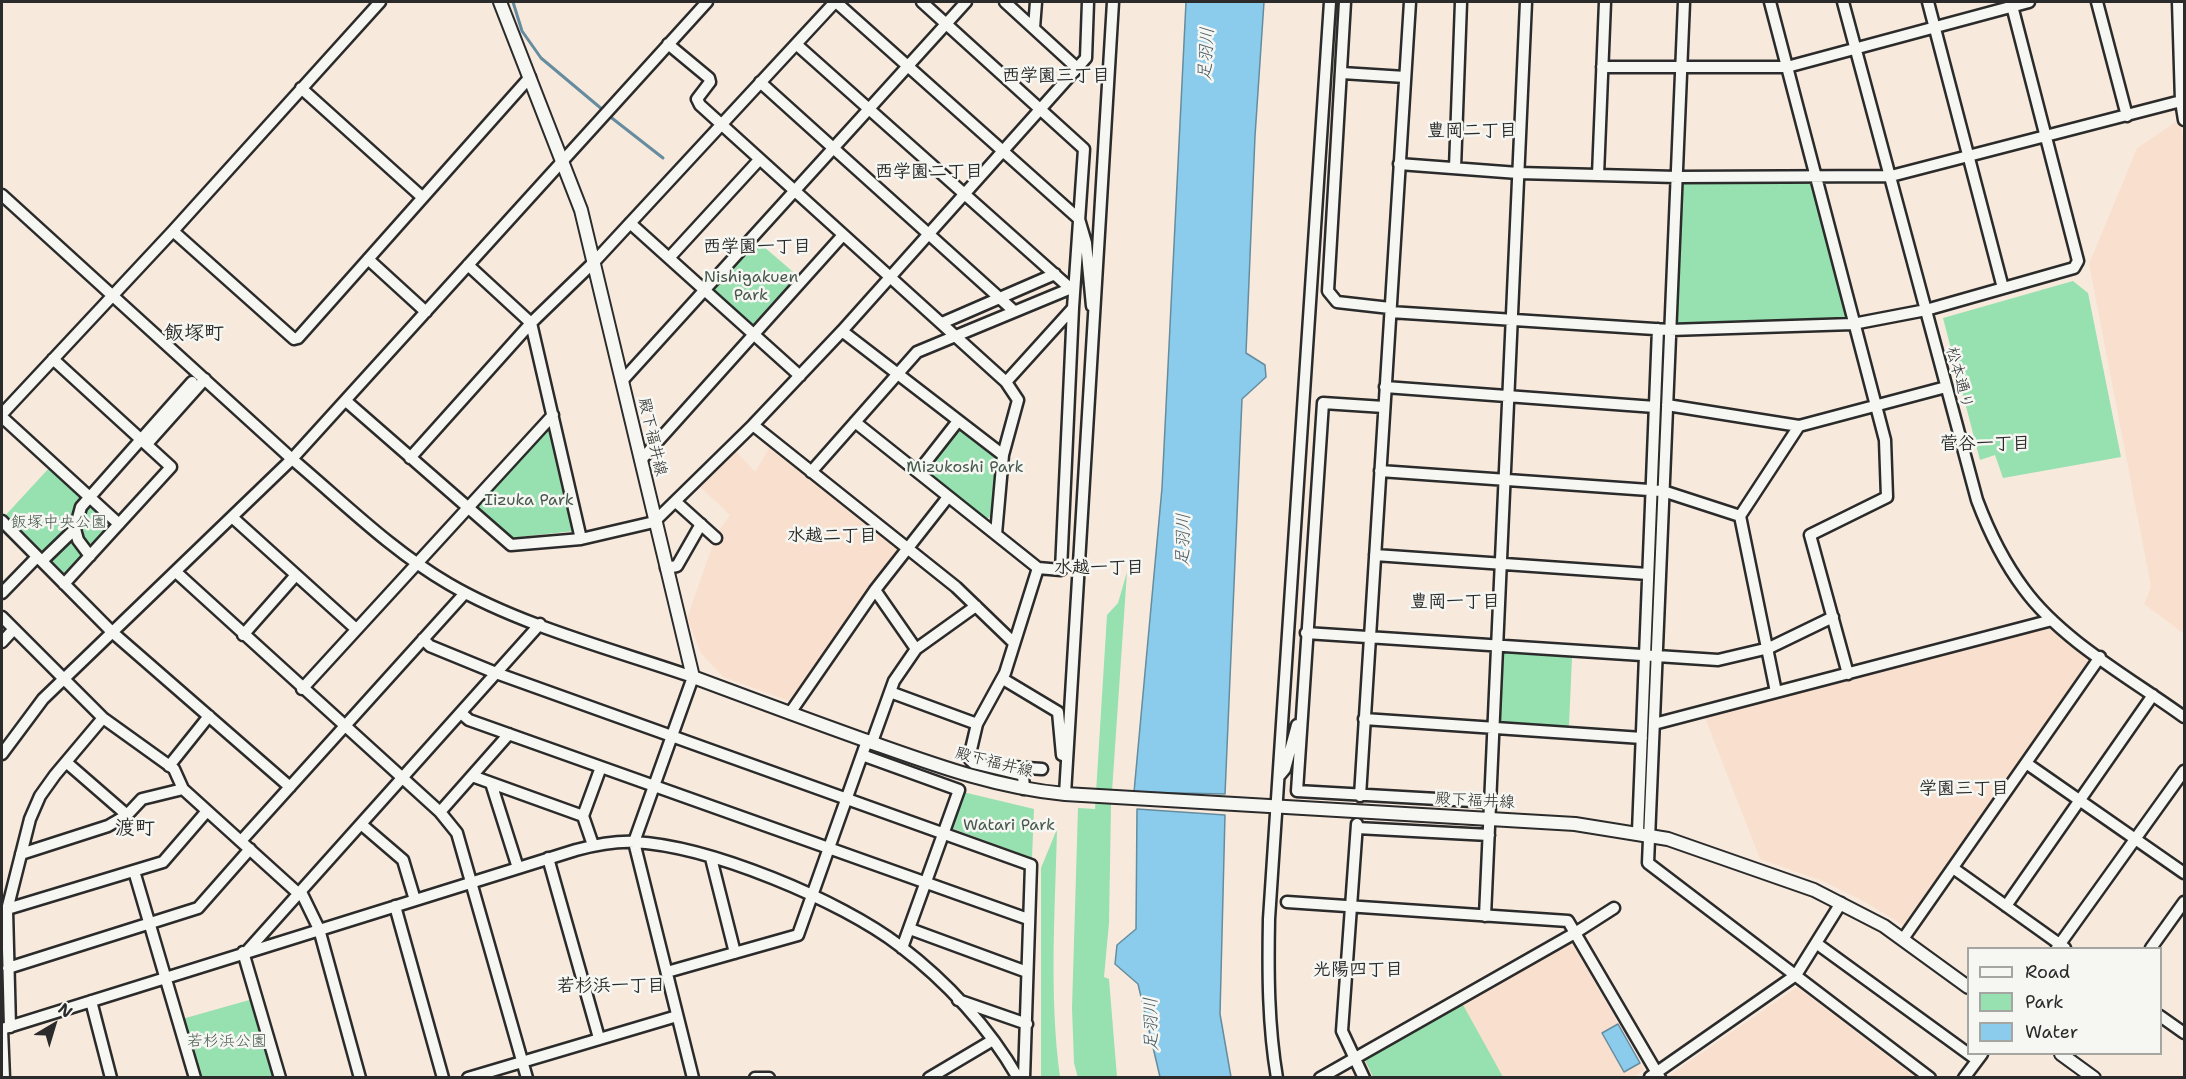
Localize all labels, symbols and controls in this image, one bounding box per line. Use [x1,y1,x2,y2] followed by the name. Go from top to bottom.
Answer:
[1195,26,1219,82] water label: 足羽川
[1002,65,1110,87] district label: 西学園三丁目
[1427,120,1517,142] district label: 豊岡二丁目
[875,161,983,183] district label: 西学園二丁目
[703,236,811,258] district label: 西学園一丁目
[704,268,798,306] park label: Nishigakuen Park
[164,322,224,346] district label: 飯塚町
[1941,345,1977,411] street label: 松本通り
[634,396,670,478] street label: 殿下福井線
[1940,433,2030,455] district label: 菅谷一丁目
[906,458,1024,478] park label: Mizukoshi Park
[484,491,574,511] park label: Iizuka Park
[11,513,107,533] park label: 飯塚中央公園
[1173,513,1195,567] water label: 足羽川
[787,525,877,547] district label: 水越二丁目
[1054,557,1144,579] district label: 水越一丁目
[1410,591,1500,613] district label: 豊岡一丁目
[953,744,1035,782] street label: 殿下福井線
[1919,778,2009,800] district label: 学園三丁目
[1435,789,1515,813] street label: 殿下福井線
[963,816,1055,836] park label: Watari Park
[115,817,155,841] district label: 渡町
[1967,947,2162,1055] legend
[1313,959,1403,981] district label: 光陽四丁目
[2025,960,2070,984] text: Road
[557,975,665,997] district label: 若杉浜一丁目
[2025,990,2064,1014] text: Park
[24,995,84,1055] north arrow
[1141,997,1163,1051] water label: 足羽川
[54,998,77,1023] text: N
[2025,1020,2078,1044] text: Water
[187,1032,267,1052] park label: 若杉浜公園

